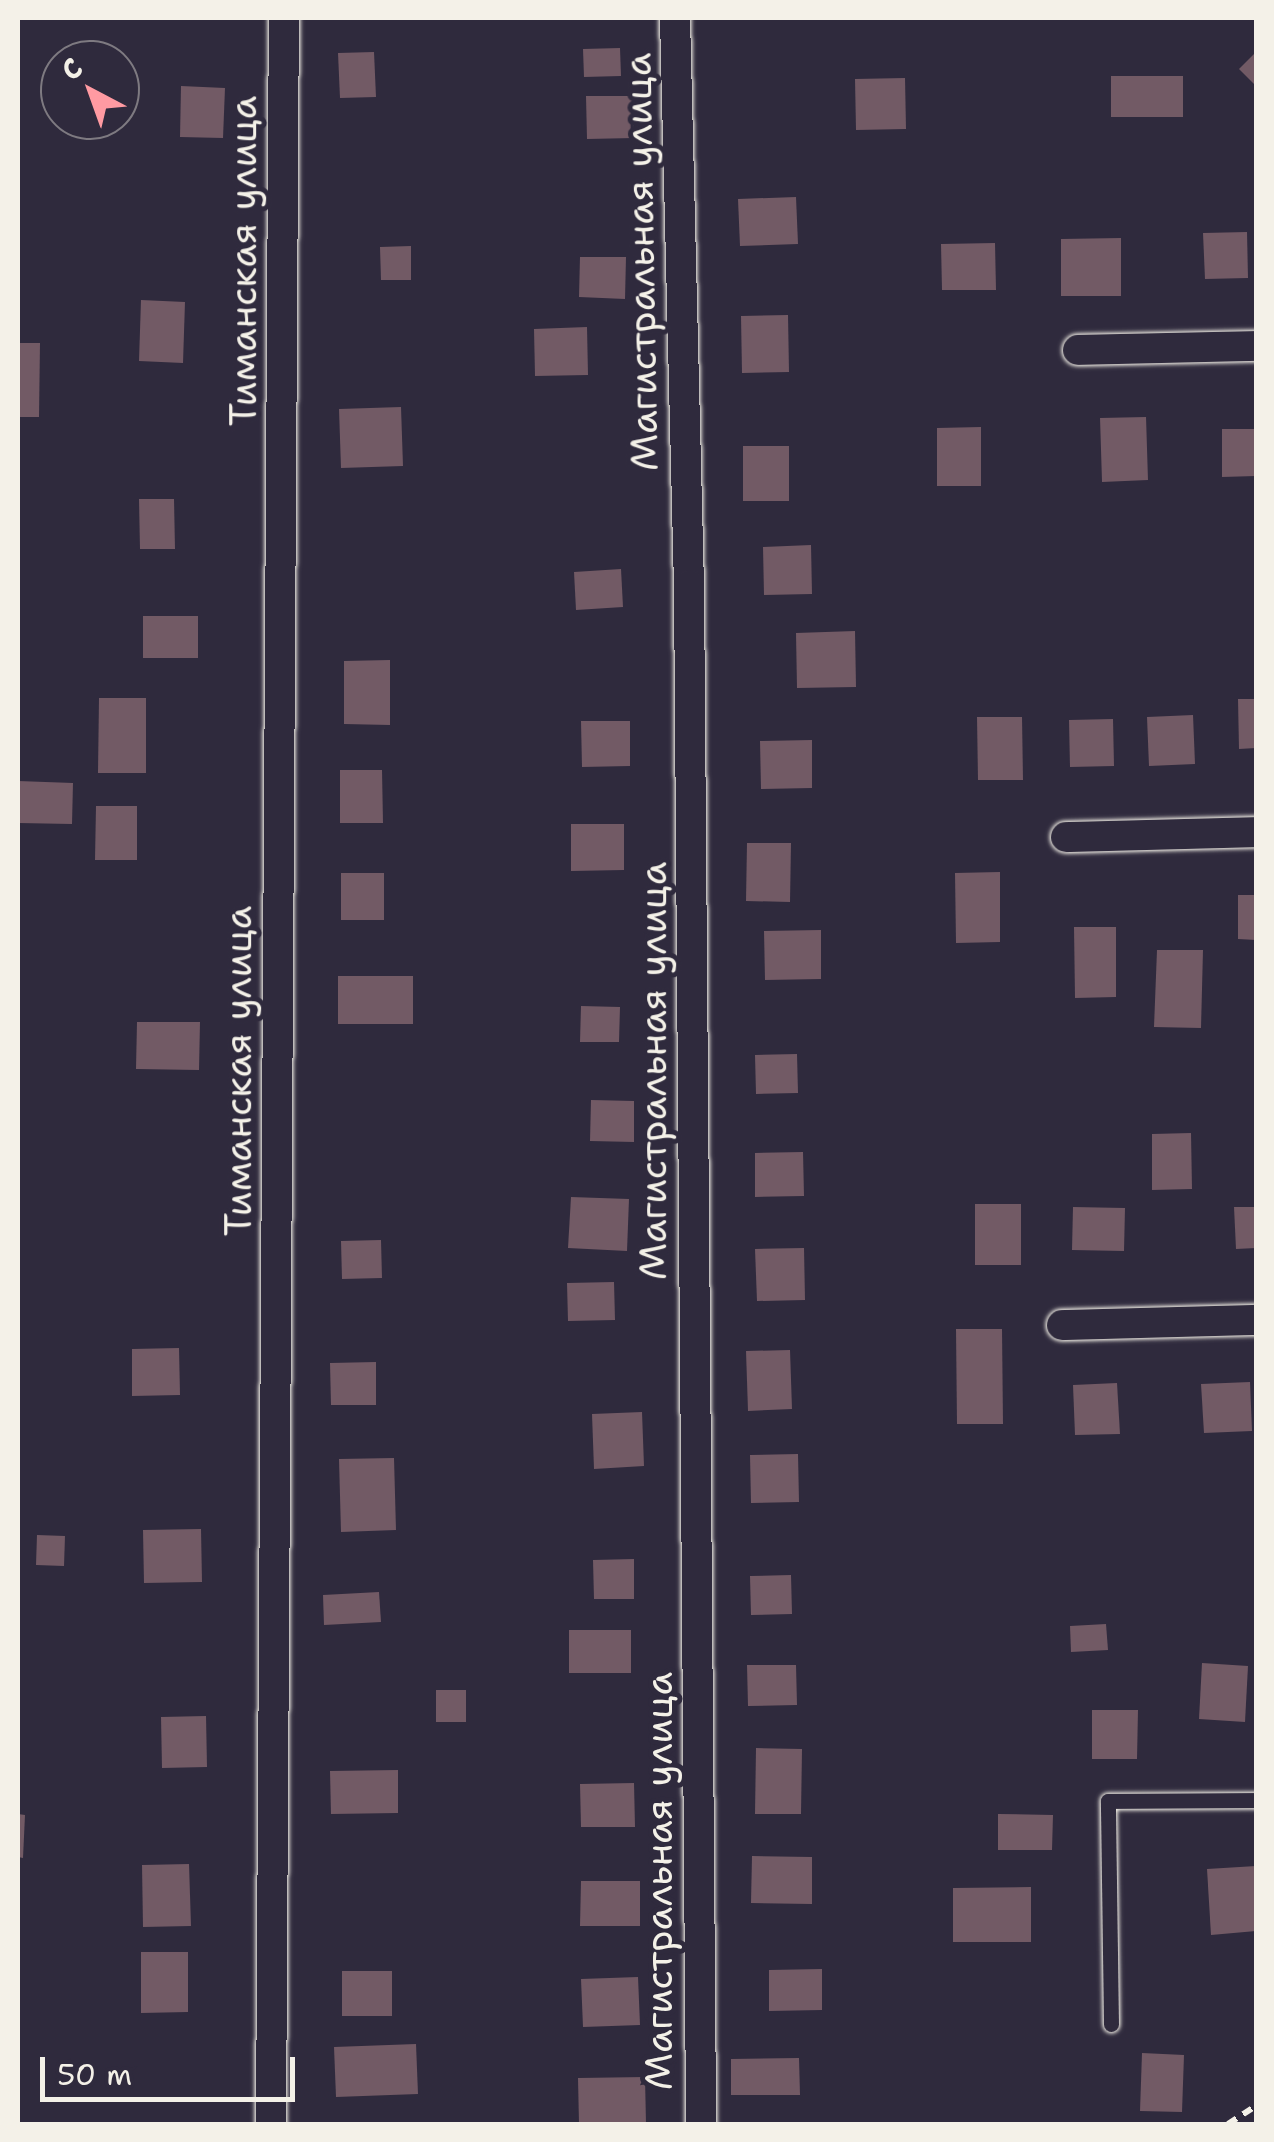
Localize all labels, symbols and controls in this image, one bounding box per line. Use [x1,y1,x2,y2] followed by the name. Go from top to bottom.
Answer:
[40,40,140,140] north arrow
[53,49,91,89] text: С
[615,52,667,472] street label: Магистральная улица
[220,96,266,426] street label: Тиманская улица
[630,862,676,1280] street label: Магистральная улица
[215,906,261,1236] street label: Тиманская улица
[636,1672,682,2090] street label: Магистральная улица
[45,2037,300,2099] scale bar
[57,2054,132,2095] text: 50 m

